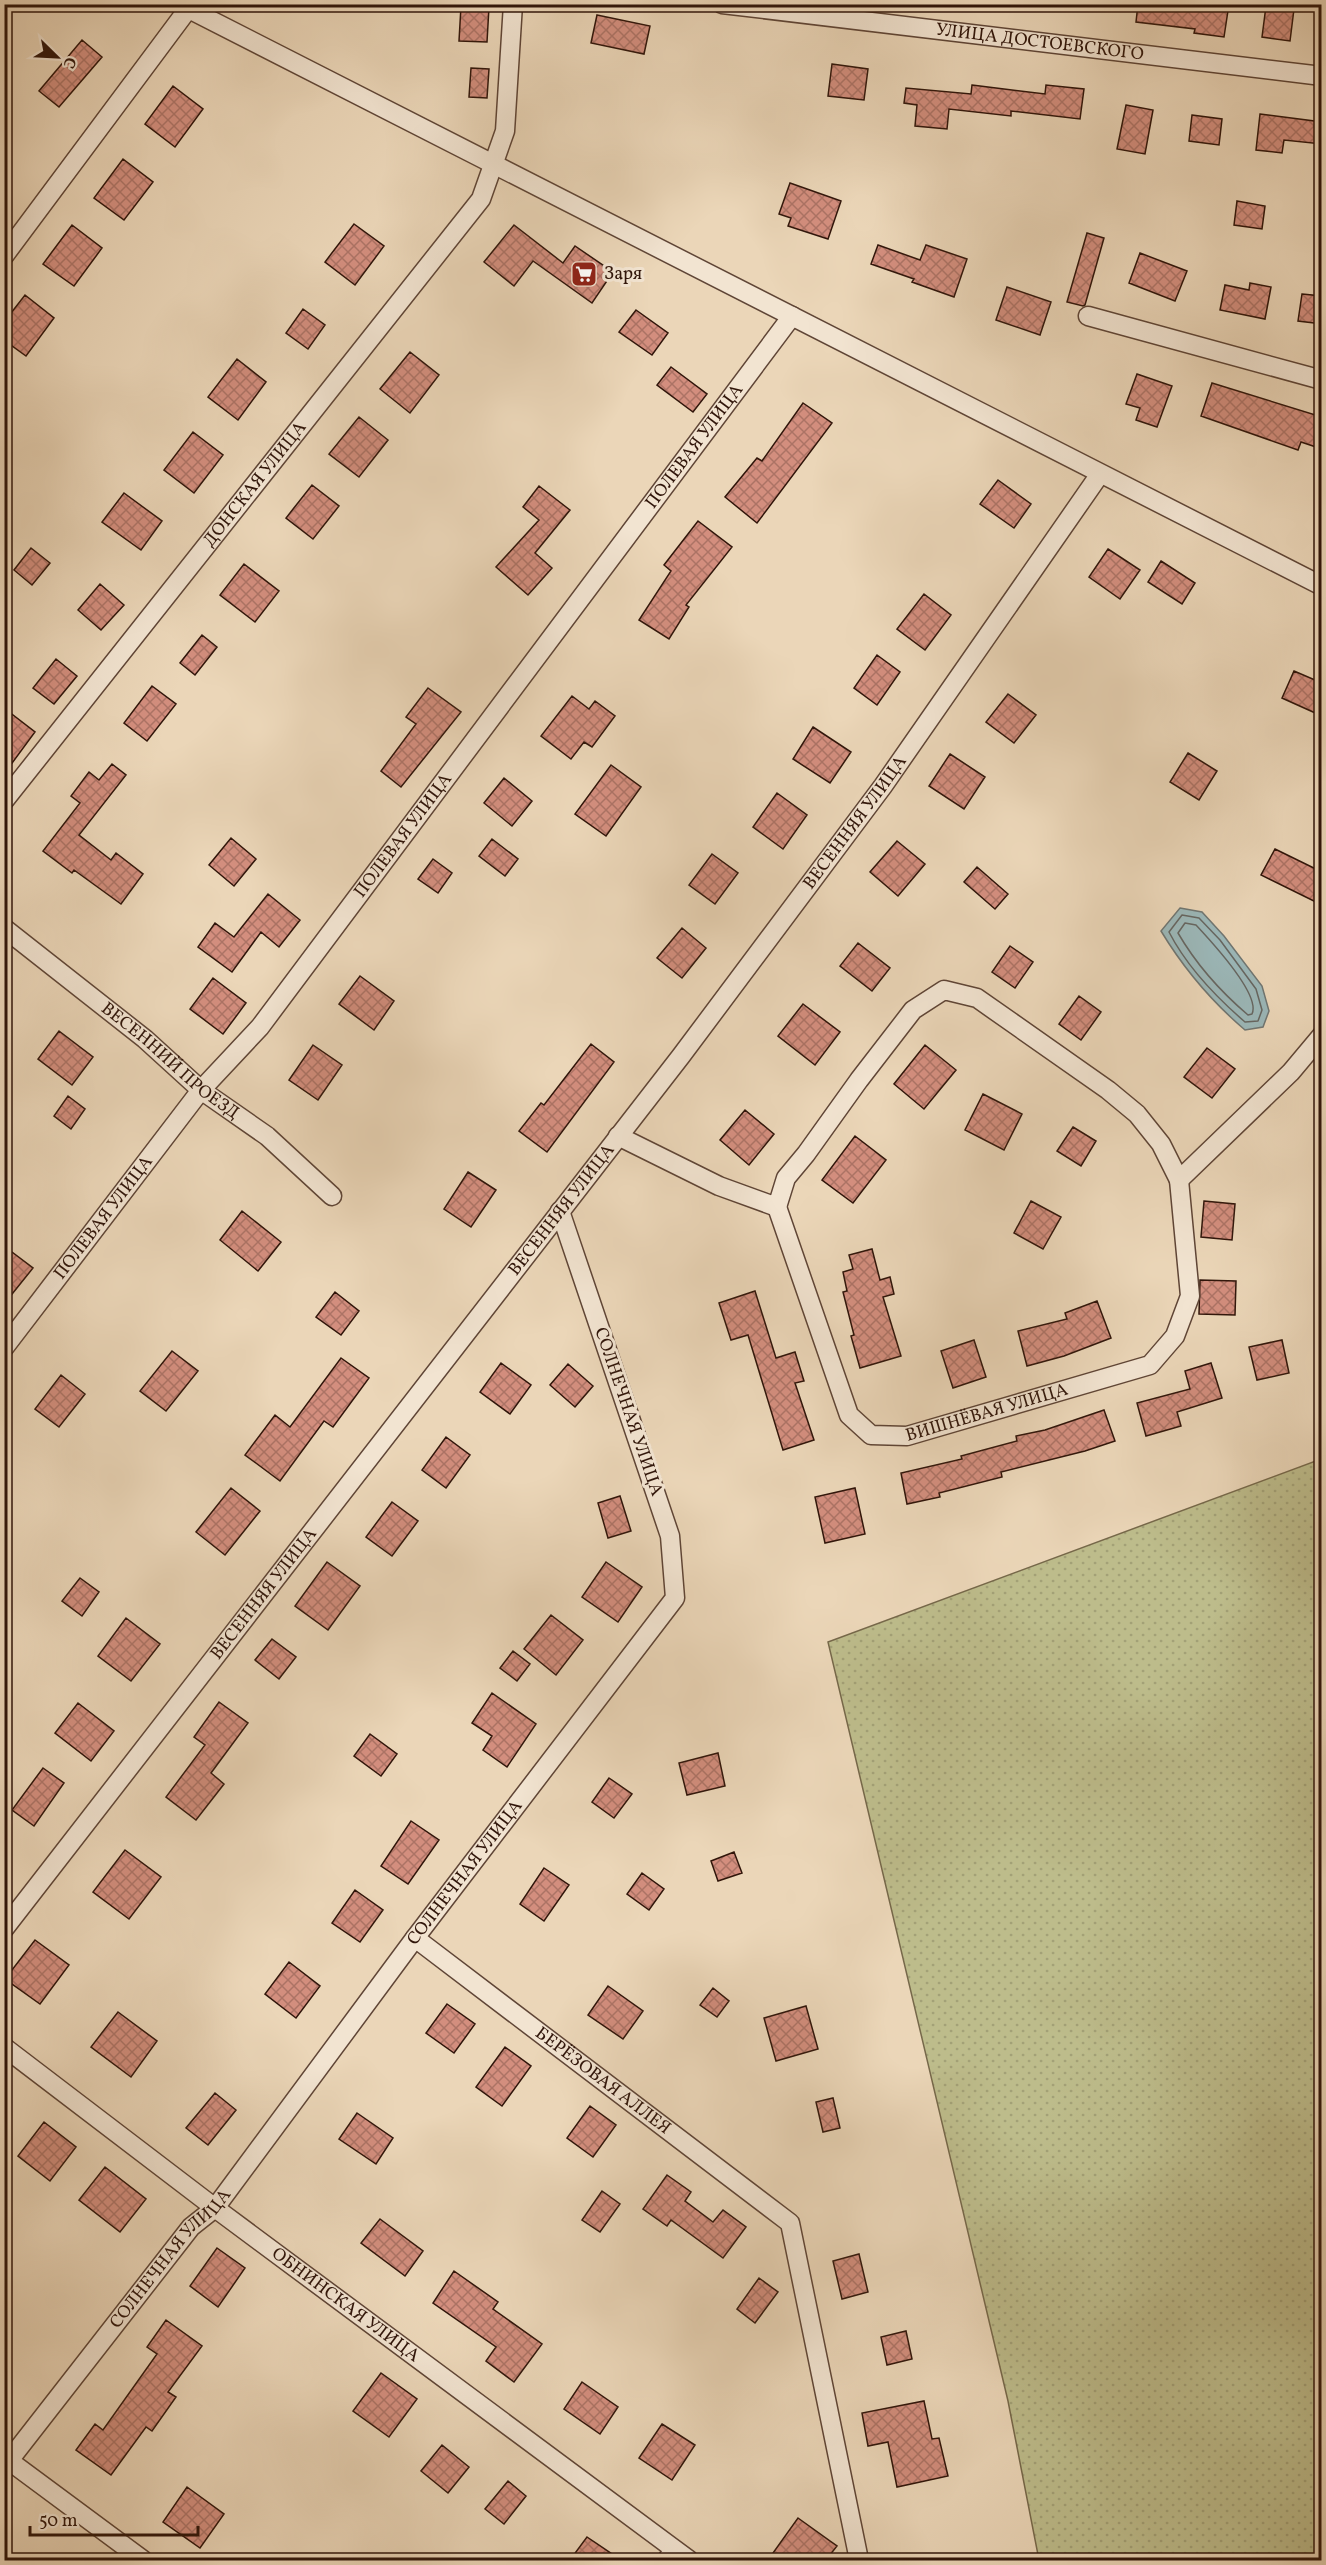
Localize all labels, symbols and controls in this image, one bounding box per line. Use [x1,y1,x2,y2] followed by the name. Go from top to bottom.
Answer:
[934,17,1145,67] street label: УЛИЦА ДОСТОЕВСКОГО
[27,27,87,87] north arrow
[57,53,81,71] text: С
[569,259,599,289] supermarket icon: Заря
[604,262,642,287] place label: Заря
[639,379,750,514] street label: ПОЛЕВАЯ УЛИЦА
[197,416,313,552] street label: ДОНСКАЯ УЛИЦА
[797,750,913,895] street label: ВЕСЕННЯЯ УЛИЦА
[348,768,458,903] street label: ПОЛЕВАЯ УЛИЦА
[96,996,245,1126] street label: ВЕСЕННИЙ ПРОЕЗД
[502,1138,621,1281] street label: ВЕСЕННЯЯ УЛИЦА
[48,1150,159,1285] street label: ПОЛЕВАЯ УЛИЦА
[587,1324,669,1500] street label: СОЛНЕЧНАЯ УЛИЦА
[903,1377,1071,1448] street label: ВИШНЁВАЯ УЛИЦА
[205,1522,323,1665] street label: ВЕСЕННЯЯ УЛИЦА
[401,1795,529,1951] street label: СОЛНЕЧНАЯ УЛИЦА
[530,2021,676,2141] street label: БЕРЁЗОВАЯ АЛЛЕЯ
[104,2184,238,2334] street label: СОЛНЕЧНАЯ УЛИЦА
[266,2242,425,2369] street label: ОБНИНСКАЯ УЛИЦА
[30,2499,198,2537] scale bar
[39,2509,78,2534] text: 50 m

